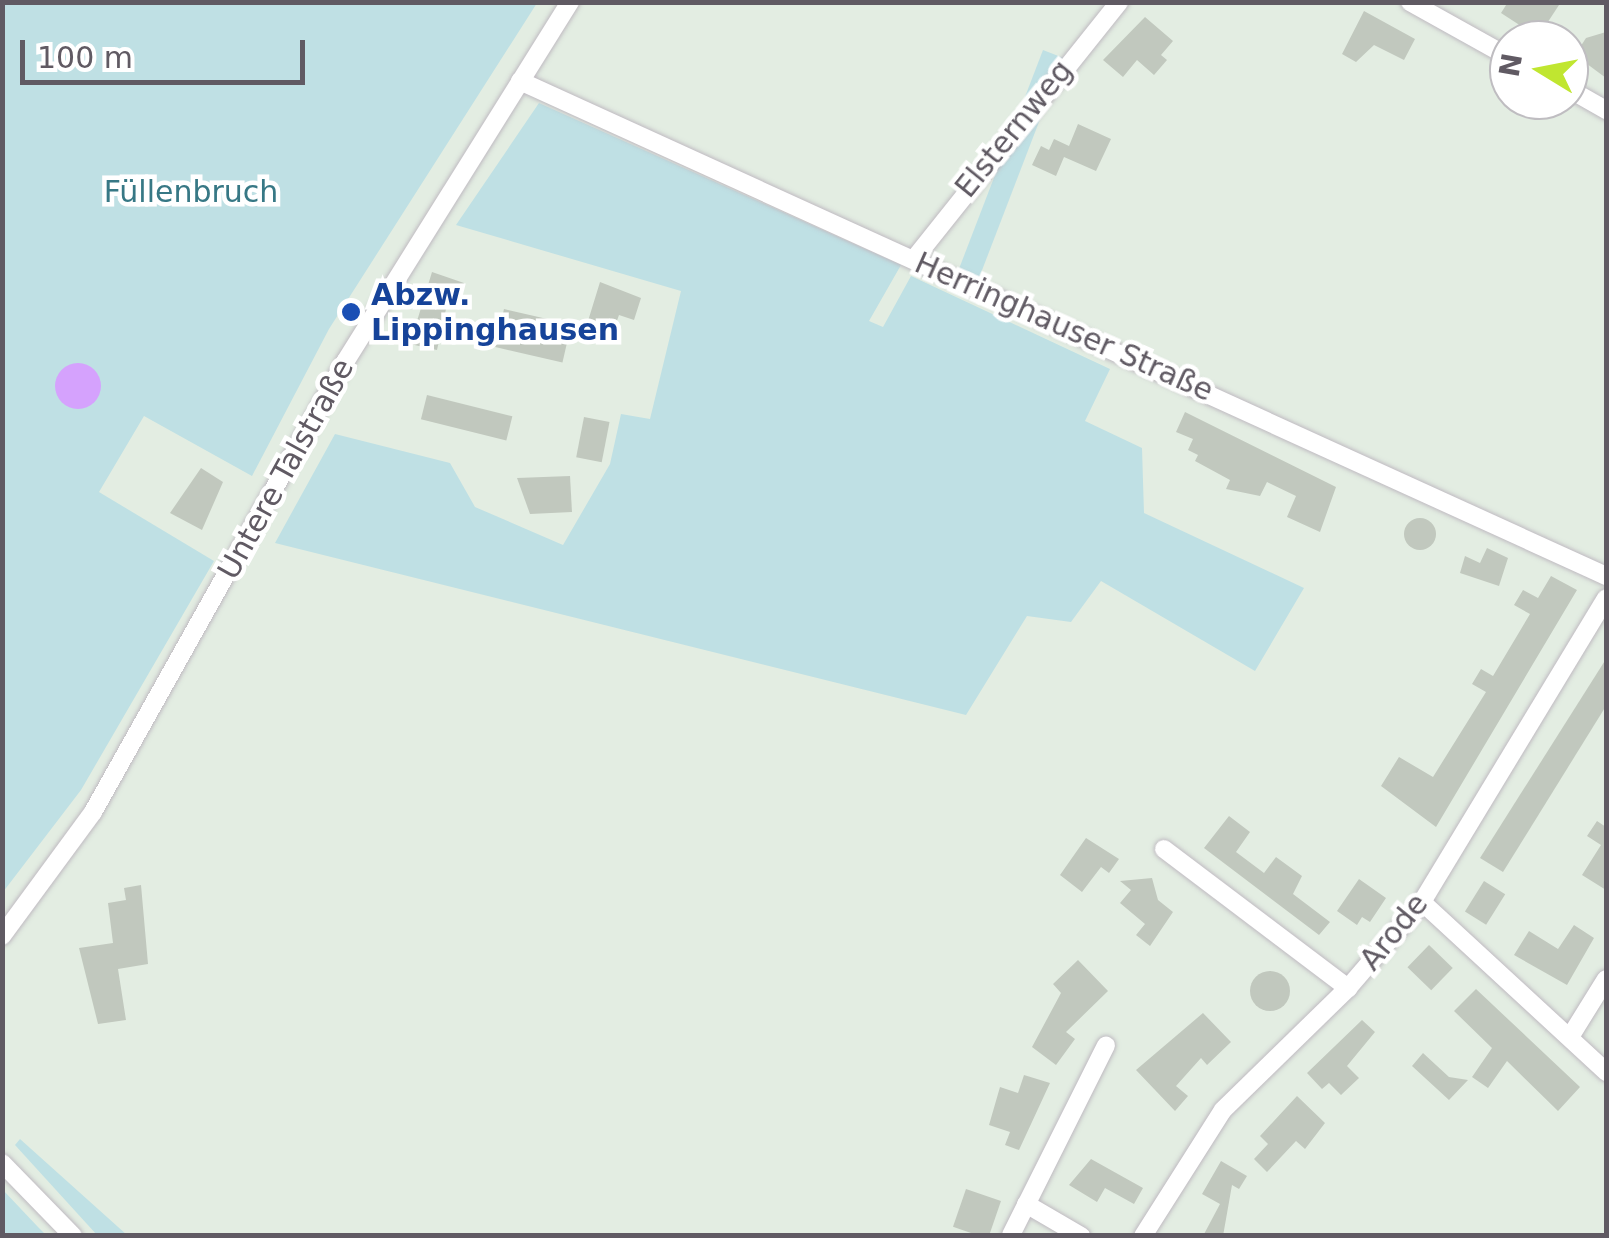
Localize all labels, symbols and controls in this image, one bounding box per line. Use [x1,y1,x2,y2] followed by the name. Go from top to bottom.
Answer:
[25,20,310,82] scale bar
[1489,20,1589,120] north arrow
[37,40,133,75] text: 100 m
[1493,51,1529,79] text: N
[948,53,1080,205] street label: Elsternweg
[104,174,278,210] park label: Füllenbruch
[909,245,1219,409] street label: Herringhauser Straße
[371,277,619,348] place label: Abzw. Lippinghausen
[340,301,362,323] marker: Abzw. Lippinghausen
[211,353,361,585] street label: Untere Talstraße
[1352,886,1436,978] street label: Arode

